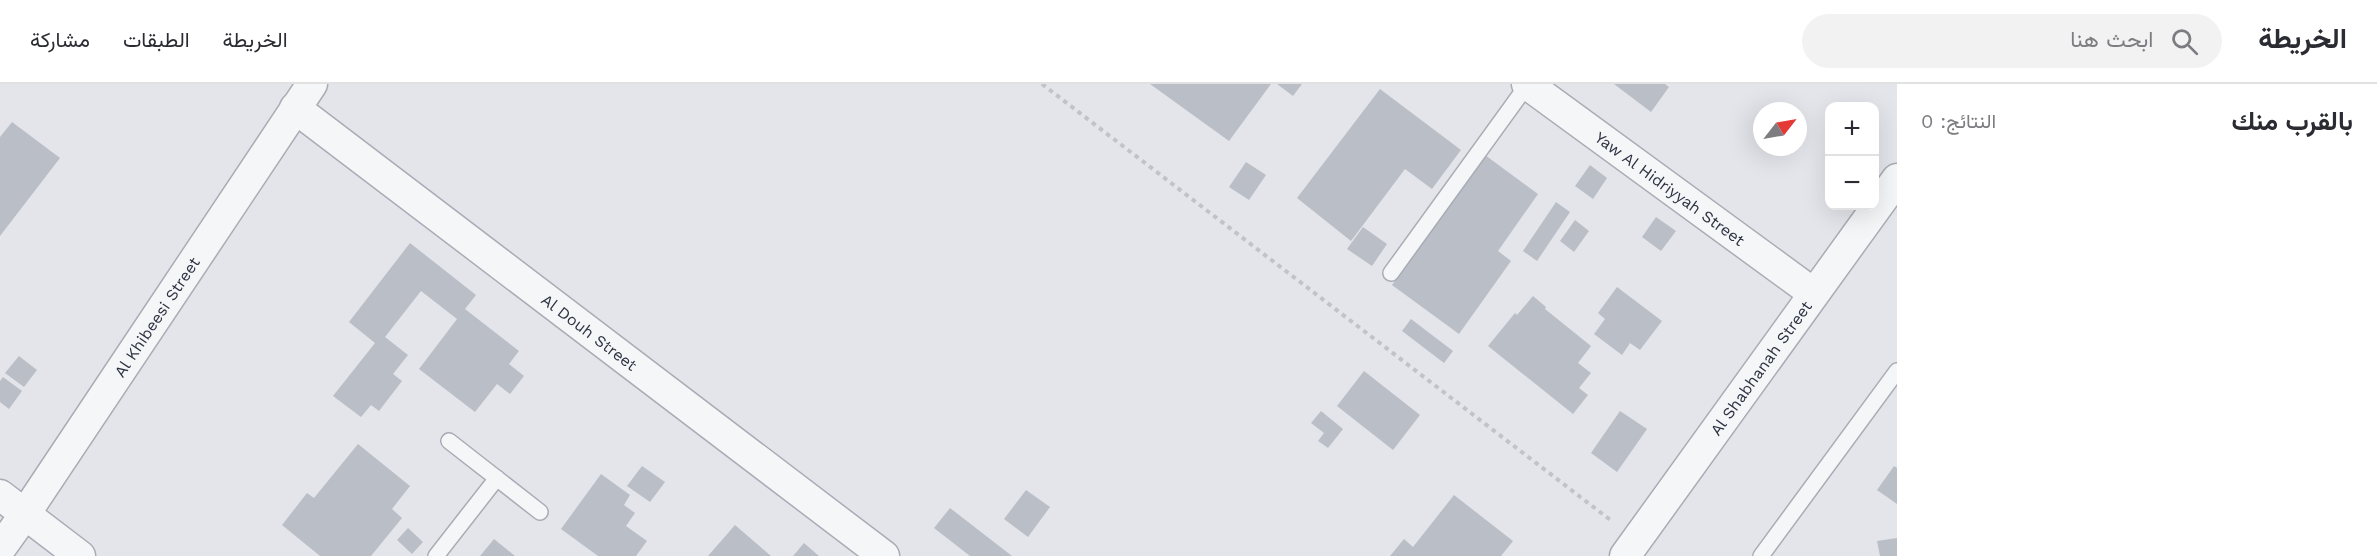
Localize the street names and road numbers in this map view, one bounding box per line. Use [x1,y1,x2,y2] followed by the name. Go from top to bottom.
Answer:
[1591,127,1749,250] street label: Yaw Al Hidriyyah Street
[110,253,203,380] street label: Al Khibeesi Street
[538,290,641,375] street label: Al Douh Street
[1706,297,1816,439] street label: Al Shabhanah Street

